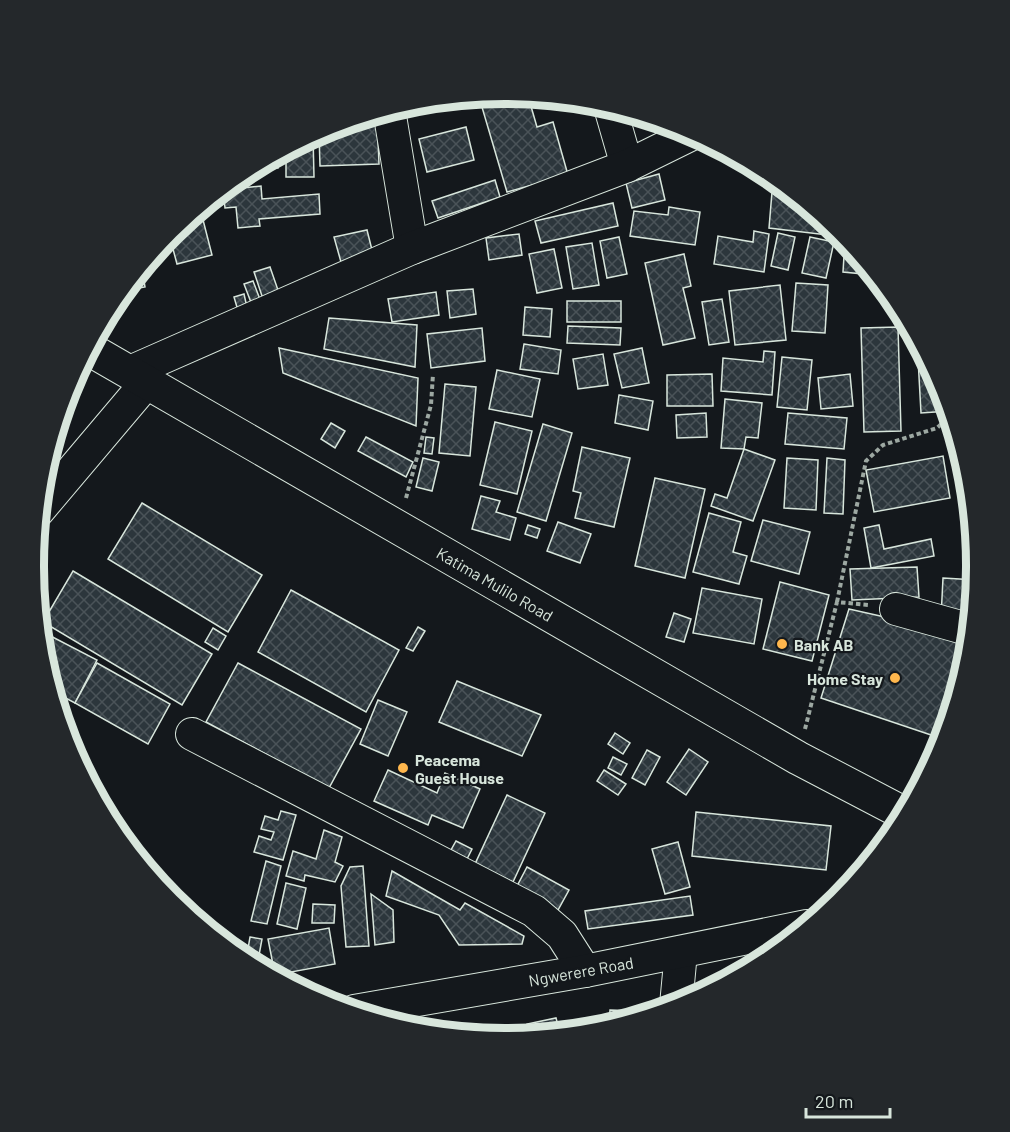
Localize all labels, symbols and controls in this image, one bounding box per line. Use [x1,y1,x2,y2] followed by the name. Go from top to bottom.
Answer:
[433,543,557,625] street label: Katima Mulilo Road
[794,635,854,654] place label: Bank AB
[775,637,789,651] marker: Bank AB
[807,669,883,688] place label: Home Stay
[888,671,902,685] marker: Home Stay
[415,750,504,787] place label: Peacema Guest House
[396,761,410,775] marker: Peacema Guest House
[527,952,635,990] street label: Ngwerere Road
[806,1081,890,1119] scale bar
[815,1090,853,1112] text: 20 m

